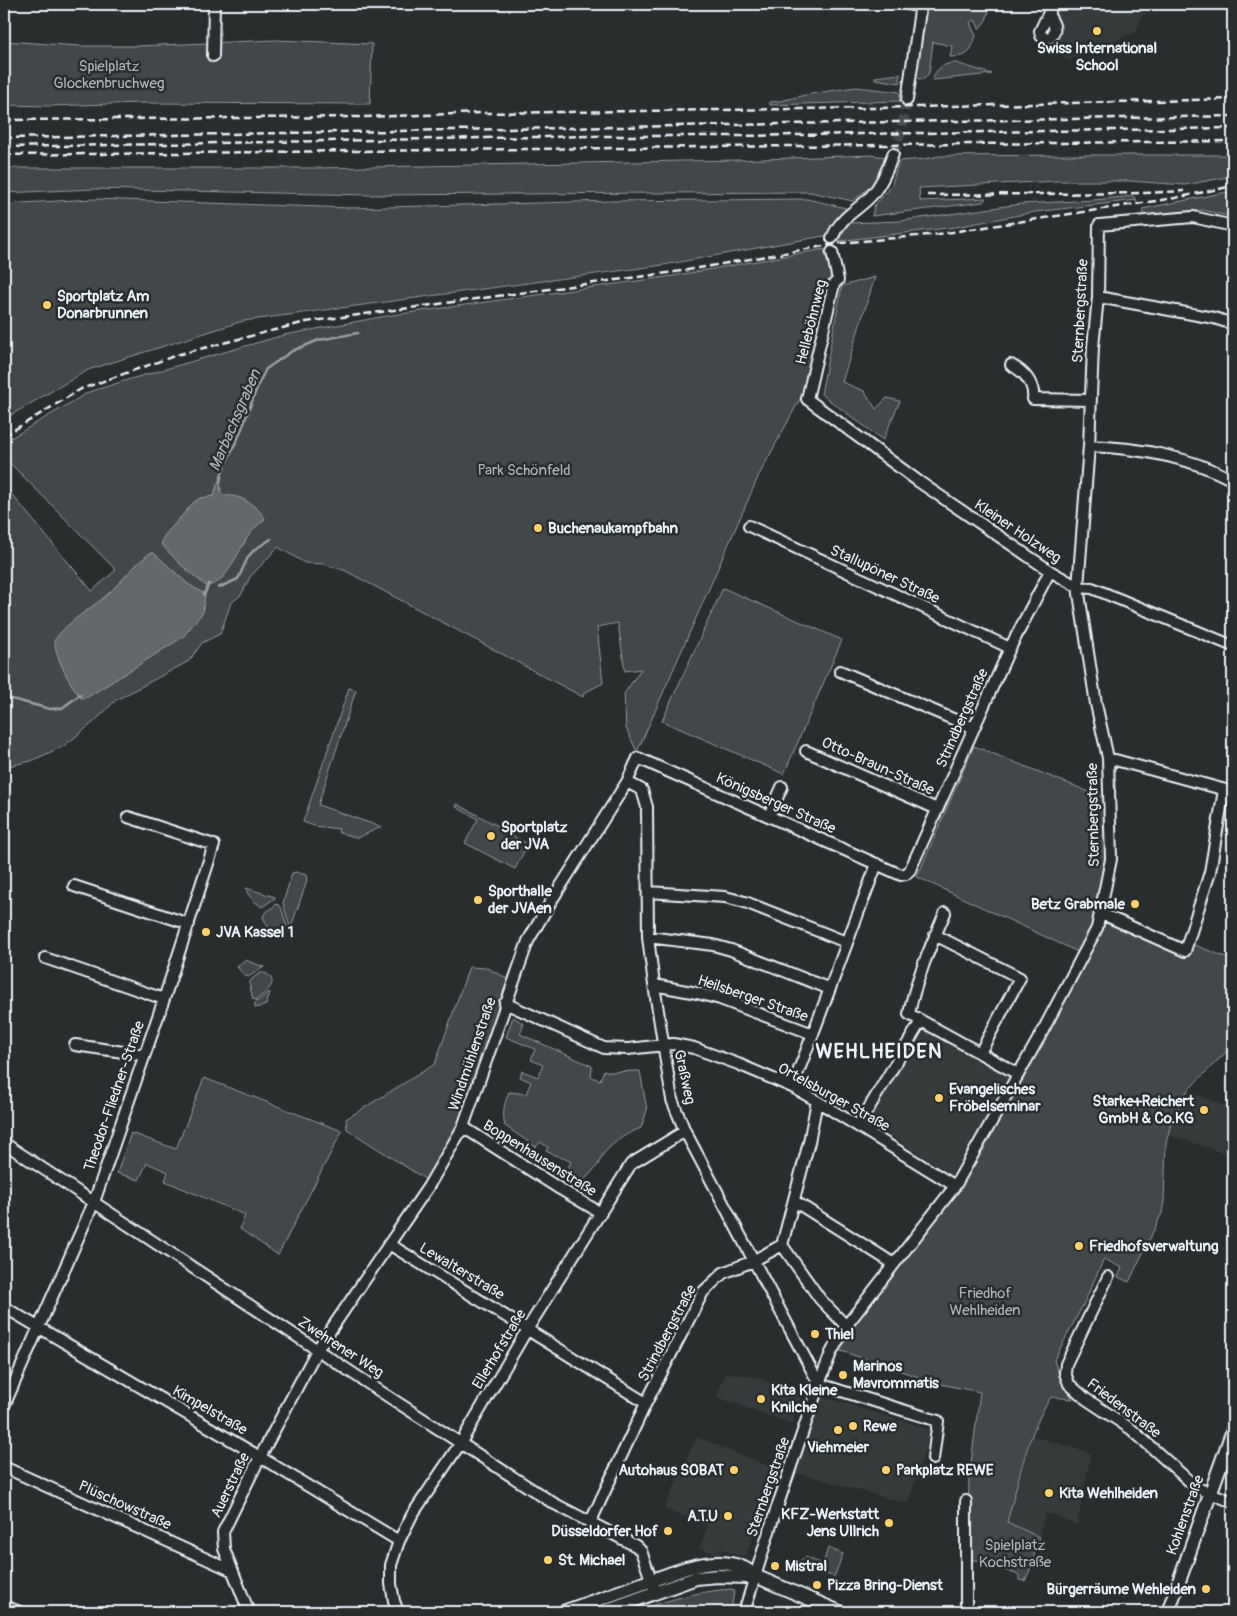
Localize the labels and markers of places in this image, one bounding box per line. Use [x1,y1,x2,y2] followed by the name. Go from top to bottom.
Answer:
[1091,25,1103,37] marker: Swiss International School
[1037,39,1157,75] place label: Swiss International School
[57,287,149,323] place label: Sportplatz Am Donarbrunnen
[41,299,53,311] marker: Sportplatz Am Donarbrunnen
[548,519,679,538] place label: Buchenaukampfbahn
[532,522,544,534] marker: Buchenaukampfbahn
[501,818,568,854] place label: Sportplatz der JVA
[485,830,497,842] marker: Sportplatz der JVA
[488,882,552,918] place label: Sporthalle der JVAen
[472,894,484,906] marker: Sporthalle der JVAen
[1031,895,1126,914] place label: Betz Grabmale
[1129,898,1141,910] marker: Betz Grabmale
[216,923,294,942] place label: JVA Kassel 1
[200,926,212,938] marker: JVA Kassel 1
[949,1080,1041,1116] place label: Evangelisches Fröbelseminar
[933,1092,945,1104] marker: Evangelisches Fröbelseminar
[1093,1092,1195,1128] place label: Starke+Reichert GmbH & Co.KG
[1198,1104,1210,1116] marker: Starke+Reichert GmbH & Co.KG
[1089,1237,1219,1256] place label: Friedhofsverwaltung
[1073,1240,1085,1252] marker: Friedhofsverwaltung
[824,1325,854,1344] place label: Thiel
[809,1328,821,1340] marker: Thiel
[853,1357,939,1393] place label: Marinos Mavrommatis
[837,1369,849,1381] marker: Marinos Mavrommatis
[771,1381,838,1417] place label: Kita Kleine Knilche
[755,1393,767,1405] marker: Kita Kleine Knilche
[863,1417,897,1436] place label: Rewe
[847,1420,859,1432] marker: Rewe
[832,1424,844,1436] marker: Viehmeier
[807,1438,870,1457] place label: Viehmeier
[618,1461,725,1480] place label: Autohaus SOBAT
[896,1461,994,1480] place label: Parkplatz REWE
[728,1464,740,1476] marker: Autohaus SOBAT
[880,1464,892,1476] marker: Parkplatz REWE
[1059,1484,1158,1503] place label: Kita Wehlheiden
[1043,1487,1055,1499] marker: Kita Wehlheiden
[781,1505,880,1541] place label: KFZ-Werkstatt Jens Ullrich
[687,1507,718,1526] place label: A.T.U
[722,1510,734,1522] marker: A.T.U
[883,1517,895,1529] marker: KFZ-Werkstatt Jens Ullrich
[551,1522,659,1541] place label: Düsseldorfer Hof
[662,1525,674,1537] marker: Düsseldorfer Hof
[558,1551,625,1570] place label: St. Michael
[542,1554,554,1566] marker: St. Michael
[785,1557,827,1576] place label: Mistral
[769,1560,781,1572] marker: Mistral
[827,1576,944,1595] place label: Pizza Bring-Dienst
[811,1579,823,1591] marker: Pizza Bring-Dienst
[1047,1580,1197,1599] place label: Bürgerräume Wehleiden
[1200,1583,1212,1595] marker: Bürgerräume Wehleiden

